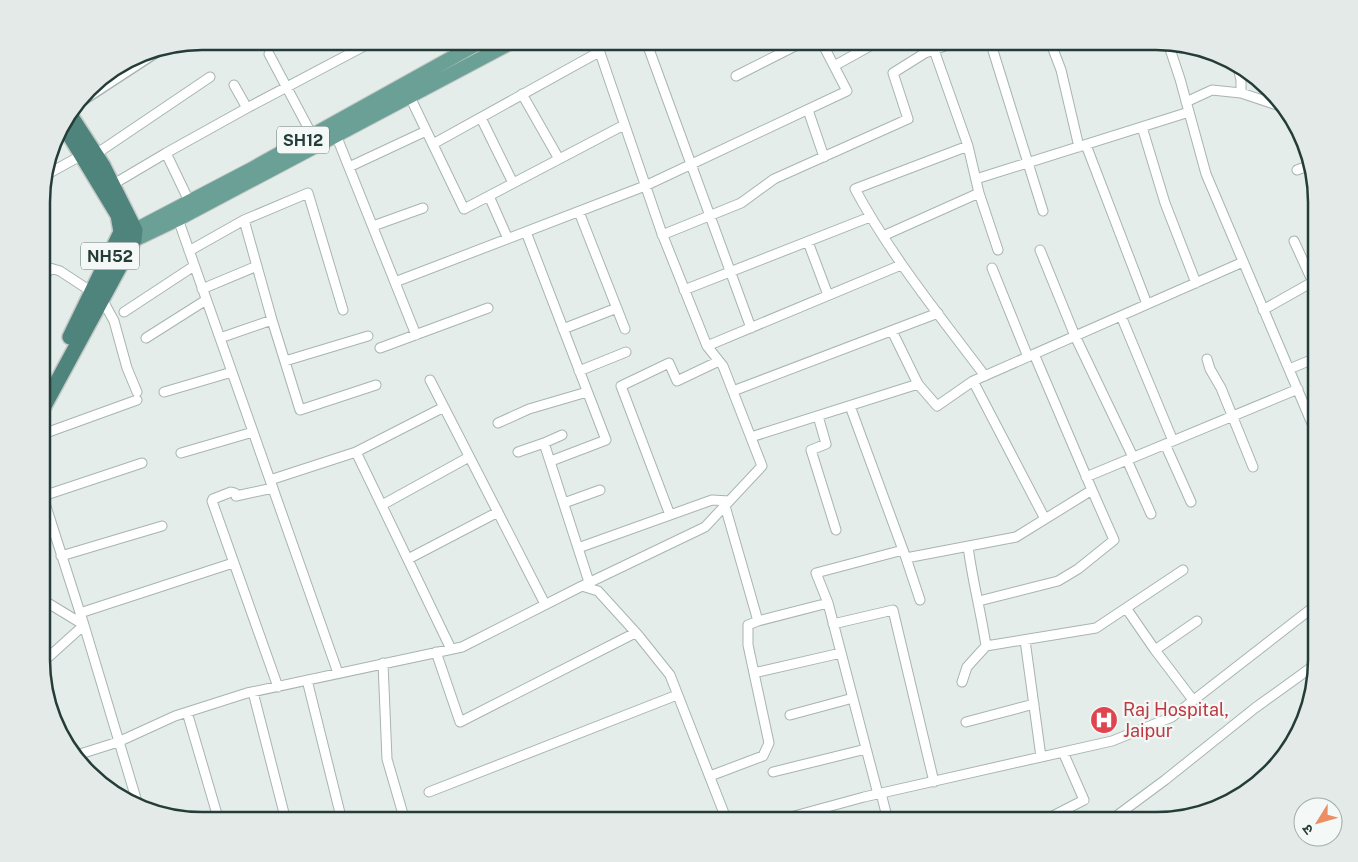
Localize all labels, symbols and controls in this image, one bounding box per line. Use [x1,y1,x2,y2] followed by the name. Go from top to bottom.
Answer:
[277,126,329,154] road number: SH12
[81,242,139,270] road number: NH52
[1123,699,1229,741] place label: Raj Hospital, Jaipur
[1089,705,1119,735] hospital icon: Raj Hospital, Jaipur
[1293,797,1343,847] north arrow
[1298,821,1316,838] text: उ

